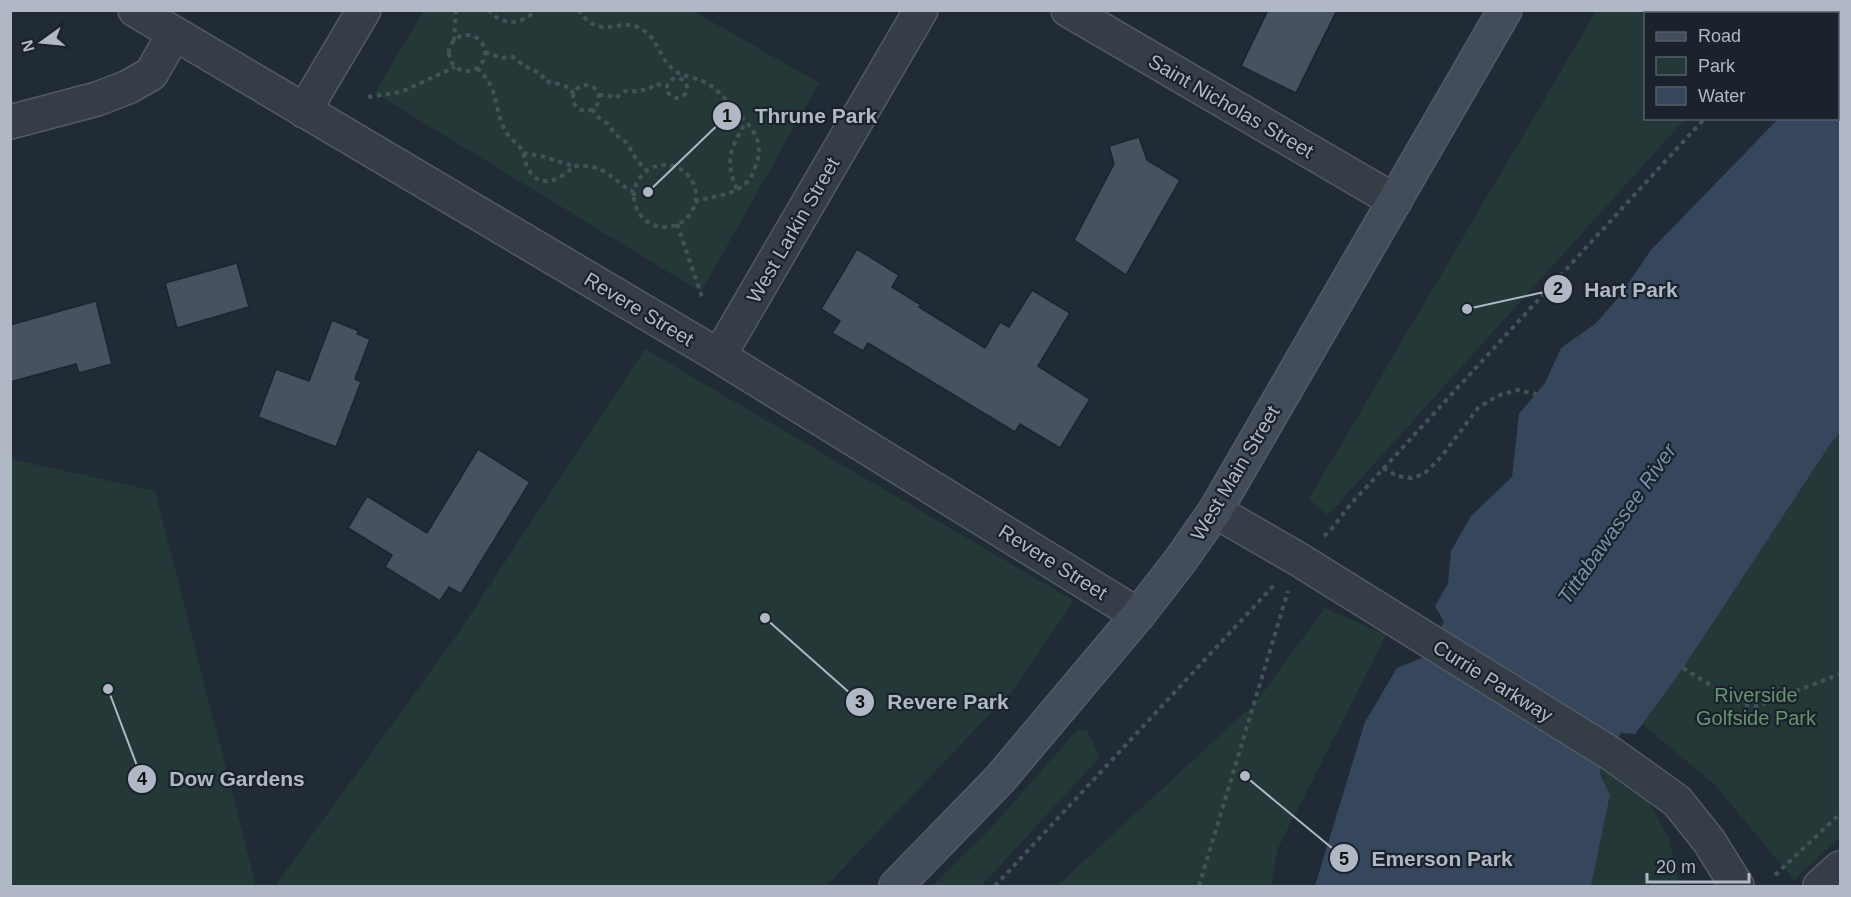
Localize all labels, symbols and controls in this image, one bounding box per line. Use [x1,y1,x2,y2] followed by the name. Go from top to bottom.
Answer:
[12,12,72,72] north arrow
[1644,12,1839,120] legend
[1698,26,1741,46] text: Road
[18,38,38,54] text: N
[1145,50,1318,162] street label: Saint Nicholas Street
[1698,56,1736,76] text: Park
[1698,86,1745,106] text: Water
[712,97,889,136] callout: Thrune Park
[755,104,878,127] text: Thrune Park
[722,106,732,126] text: 1
[742,153,844,307] street label: West Larkin Street
[580,268,698,350] street label: Revere Street
[1543,270,1690,309] callout: Hart Park
[1584,278,1678,301] text: Hart Park
[1553,279,1563,299] text: 2
[1186,401,1284,544] street label: West Main Street
[1553,438,1681,608] water label: Tittabawassee River
[995,520,1112,604] street label: Revere Street
[1429,635,1557,727] street label: Currie Parkway
[845,683,1020,722] callout: Revere Park
[1696,684,1817,729] park label: Riverside Golfside Park
[887,690,1009,713] text: Revere Park
[855,692,865,712] text: 3
[127,759,317,798] callout: Dow Gardens
[169,767,305,790] text: Dow Gardens
[137,769,147,789] text: 4
[1329,839,1524,878] callout: Emerson Park
[1647,846,1749,884] scale bar
[1371,847,1513,870] text: Emerson Park
[1339,849,1349,869] text: 5
[1656,857,1696,877] text: 20 m

